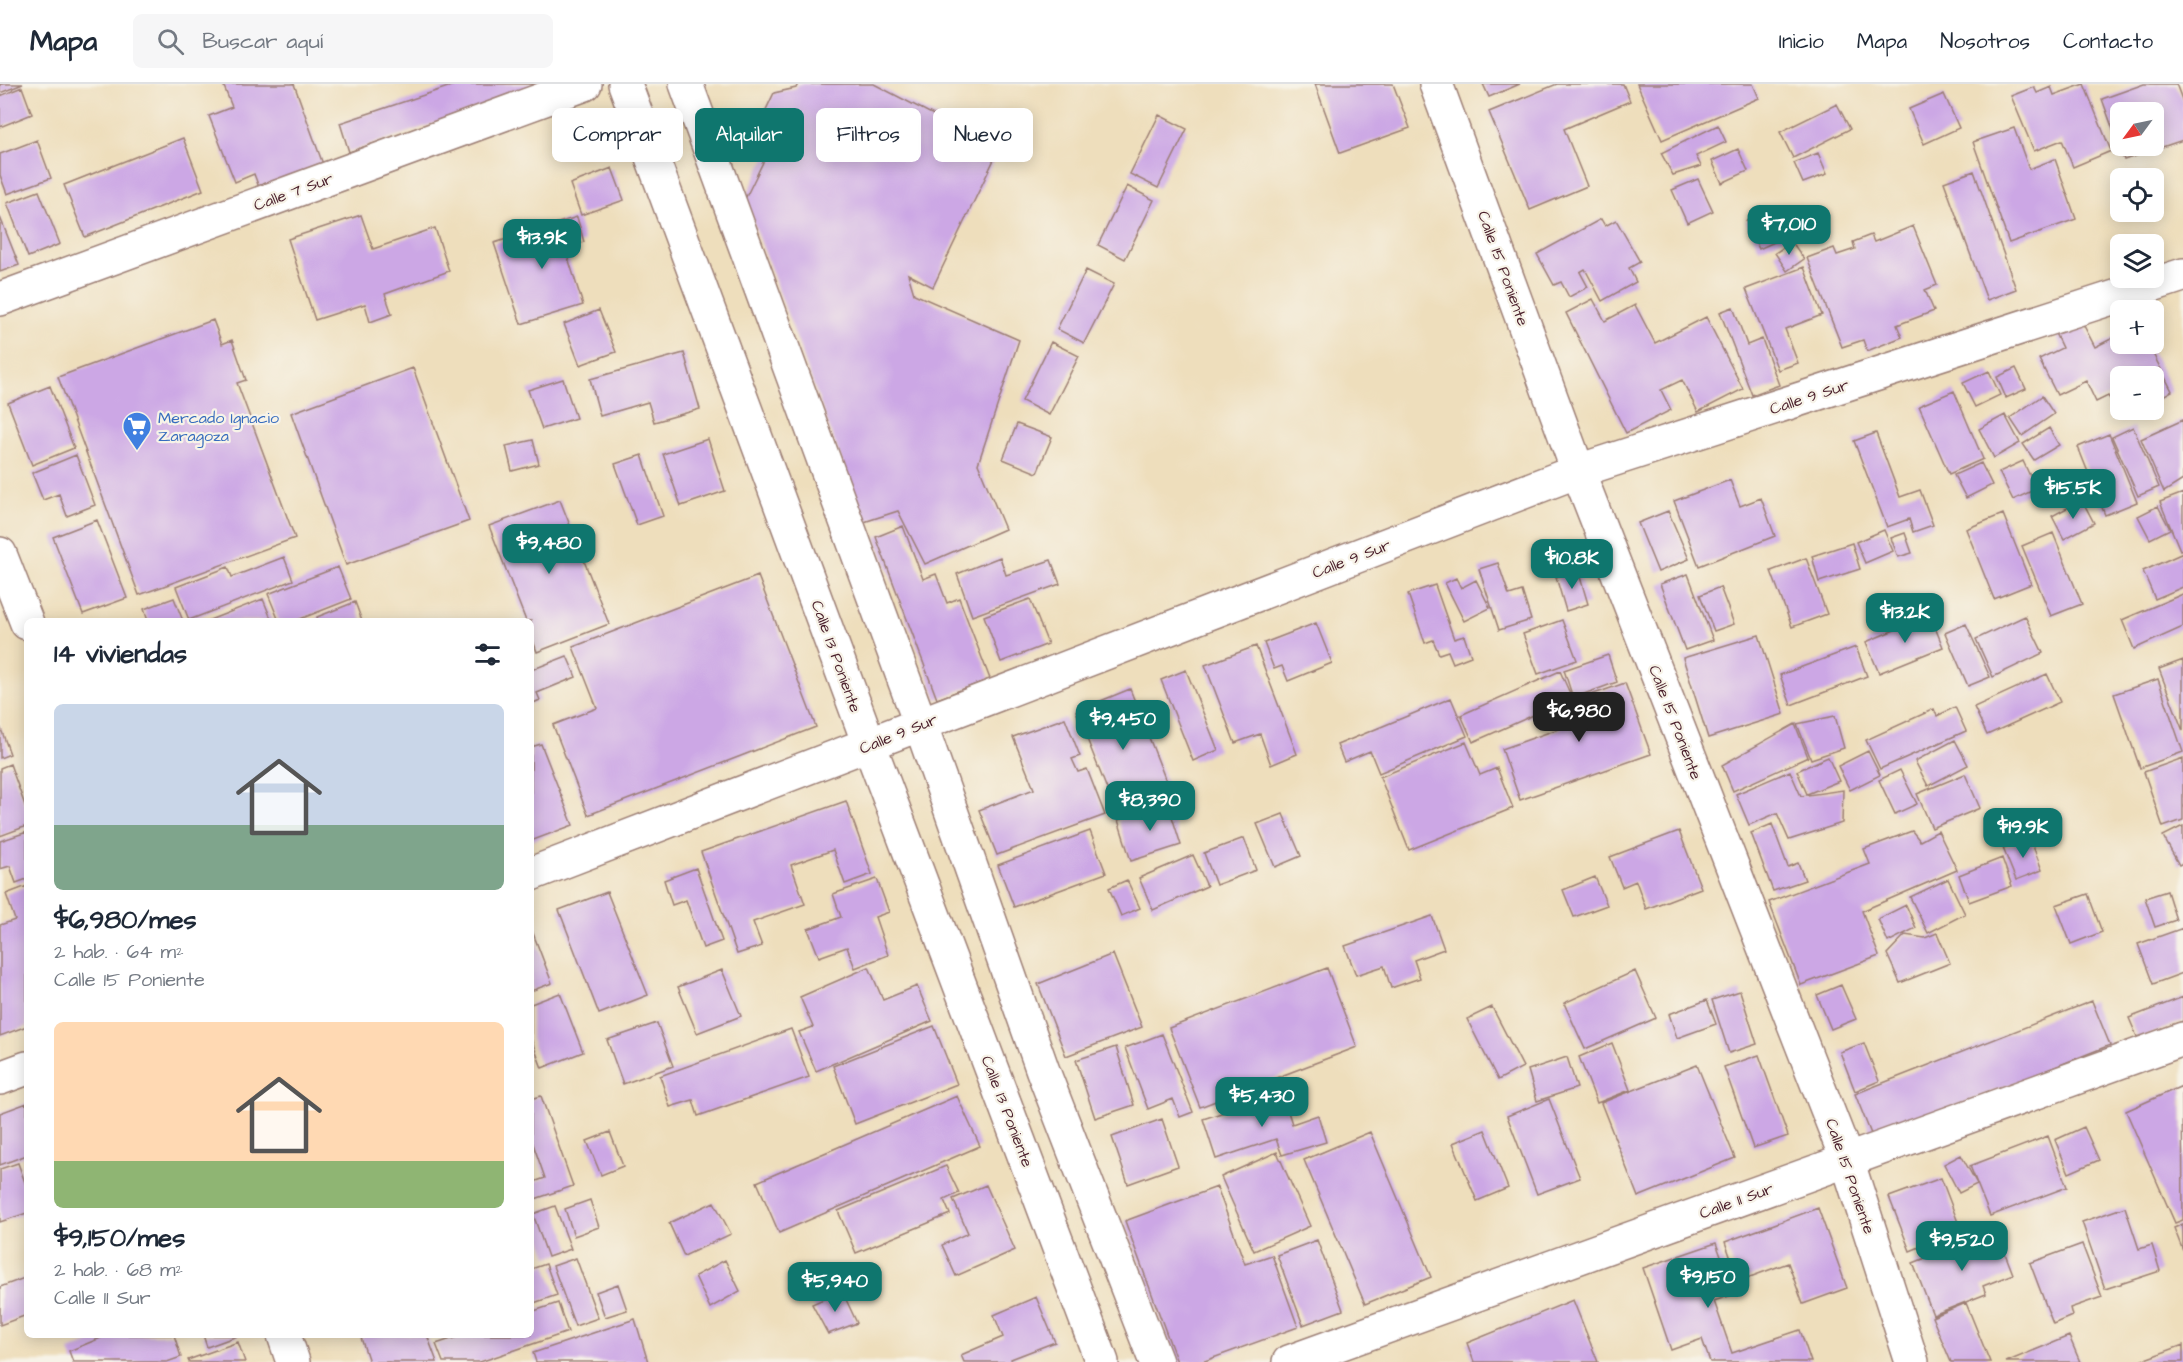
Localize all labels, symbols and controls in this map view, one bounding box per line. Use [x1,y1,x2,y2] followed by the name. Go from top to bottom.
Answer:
[133,14,553,68] search box
[30,22,97,61] text: Mapa
[154,25,187,58] icon: search
[202,26,323,57] text: Buscar aquí
[1779,27,1824,56] text: Inicio
[1857,27,1907,56] text: Mapa
[1940,27,2030,56] text: Nosotros
[2063,27,2153,56] text: Contacto
[2110,102,2164,156] north arrow
[2110,102,2164,420] map controls
[552,108,683,162] chip: Comprar
[695,108,804,162] chip: Alquilar
[816,108,921,162] chip: Filtros
[933,108,1033,162] chip: Nuevo
[251,167,336,216] street label: Calle 7 Sur
[2110,168,2164,222] button: locate
[1740,205,1838,256] pin: $7,010
[1472,208,1534,329] street label: Calle 15 Poniente
[1762,210,1816,238] text: $7,010
[493,219,591,270] pin: $13.9K
[517,224,567,252] text: $13.9K
[2110,234,2164,288] button: layers
[2110,300,2164,354] button: +
[2110,366,2164,420] button: −
[1767,374,1852,420] street label: Calle 9 Sur
[158,407,279,448] place label: Mercado Ignacio Zaragoza
[121,410,153,452] supermarket icon: Mercado Ignacio Zaragoza
[2024,469,2122,520] pin: $15.5K
[2045,474,2101,502] text: $15.5K
[500,524,598,575] pin: $9,480
[516,529,582,557] text: $9,480
[1309,534,1394,584] street label: Calle 9 Sur
[1523,539,1621,590] pin: $10.8K
[1545,544,1599,572] text: $10.8K
[1856,593,1954,644] pin: $13.2K
[806,597,867,716] street label: Calle 13 Poniente
[1880,598,1930,626] text: $13.2K
[54,636,187,672] text: 14 viviendas
[471,638,504,671] icon: filters
[1643,662,1707,783] street label: Calle 15 Poniente
[1530,692,1628,743] pin: $6,980
[1547,697,1611,725] text: $6,980
[1074,700,1172,751] pin: $9,450
[1090,705,1156,733] text: $9,450
[856,708,941,760] street label: Calle 9 Sur
[225,743,333,851] icon: home
[1101,781,1199,832] pin: $8,390
[1119,786,1181,814] text: $8,390
[1974,808,2072,859] pin: $19.9K
[1997,813,2049,841] text: $19.9K
[54,902,197,938] text: $6,980/mes
[54,938,184,966] text: 2 hab. · 64 m²
[54,966,205,994] text: Calle 15 Poniente
[976,1053,1039,1170] street label: Calle 13 Poniente
[225,1061,333,1169] icon: home
[1213,1077,1311,1128] pin: $5,430
[1229,1082,1295,1110] text: $5,430
[1820,1116,1880,1237] street label: Calle 15 Poniente
[1696,1177,1777,1224] street label: Calle 11 Sur
[54,1220,185,1256] text: $9,150/mes
[1913,1221,2011,1272] pin: $9,520
[1930,1226,1994,1254] text: $9,520
[54,1256,183,1284] text: 2 hab. · 68 m²
[1659,1258,1757,1309] pin: $9,150
[786,1262,884,1313] pin: $5,940
[1680,1263,1736,1291] text: $9,150
[802,1267,868,1295] text: $5,940
[54,1284,151,1312] text: Calle 11 Sur

